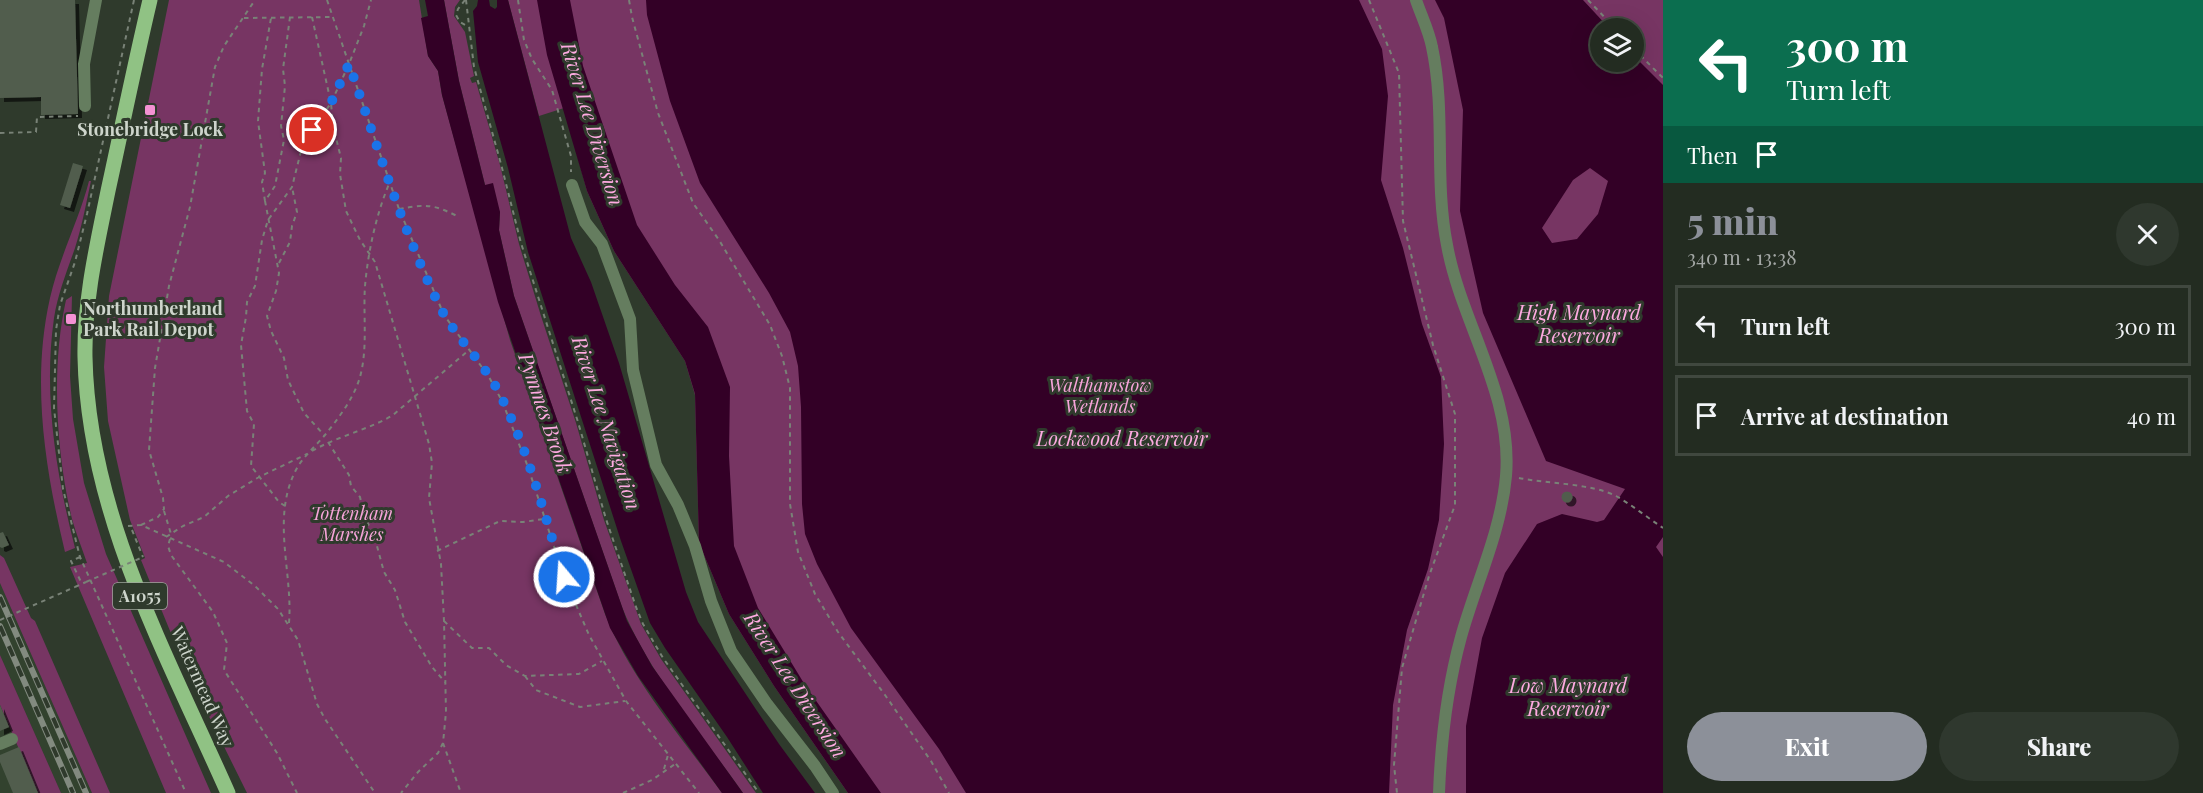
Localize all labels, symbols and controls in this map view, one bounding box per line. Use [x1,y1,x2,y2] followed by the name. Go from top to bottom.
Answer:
[1786,17,1908,73] text: 300 m
[1590,18,1644,72] map controls
[1590,18,1644,72] button: layers
[1687,24,1765,102] icon: left
[555,38,631,209] water label: River Lee Diversion
[1786,71,1890,107] text: Turn left
[143,103,157,117] marker: Stonebridge Lock
[286,104,337,155] pin
[295,113,328,146] icon: arrive
[77,117,223,141] place label: Stonebridge Lock
[1750,138,1783,171] icon: arrive
[1687,140,1738,170] text: Then
[1687,196,1778,244] text: 5 min
[2116,203,2179,266] button: close
[1687,243,1797,270] text: 340 m · 13:38
[83,296,223,341] place label: Northumberland Park Rail Depot
[1516,298,1642,348] water label: High Maynard Reservoir
[1690,309,1723,342] icon: left
[1741,311,1830,341] text: Turn left
[2115,311,2176,341] text: 300 m
[64,312,78,326] marker: Northumberland Park Rail Depot
[566,331,648,513] water label: River Lee Navigation
[513,348,580,476] water label: Pymmes Brook
[1048,373,1152,418] park label: Walthamstow Wetlands
[1690,399,1723,432] icon: arrive
[1741,401,1949,431] text: Arrive at destination
[2127,401,2176,431] text: 40 m
[1035,424,1209,451] water label: Lockwood Reservoir
[311,501,393,546] park label: Tottenham Marshes
[532,545,596,609] position arrow
[113,583,167,609] road number: A1055
[738,605,854,763] water label: River Lee Diversion
[165,622,240,751] street label: Watermead Way
[1508,671,1628,721] water label: Low Maynard Reservoir
[1687,712,1927,781] button: Exit
[1939,712,2179,781] button: Share

